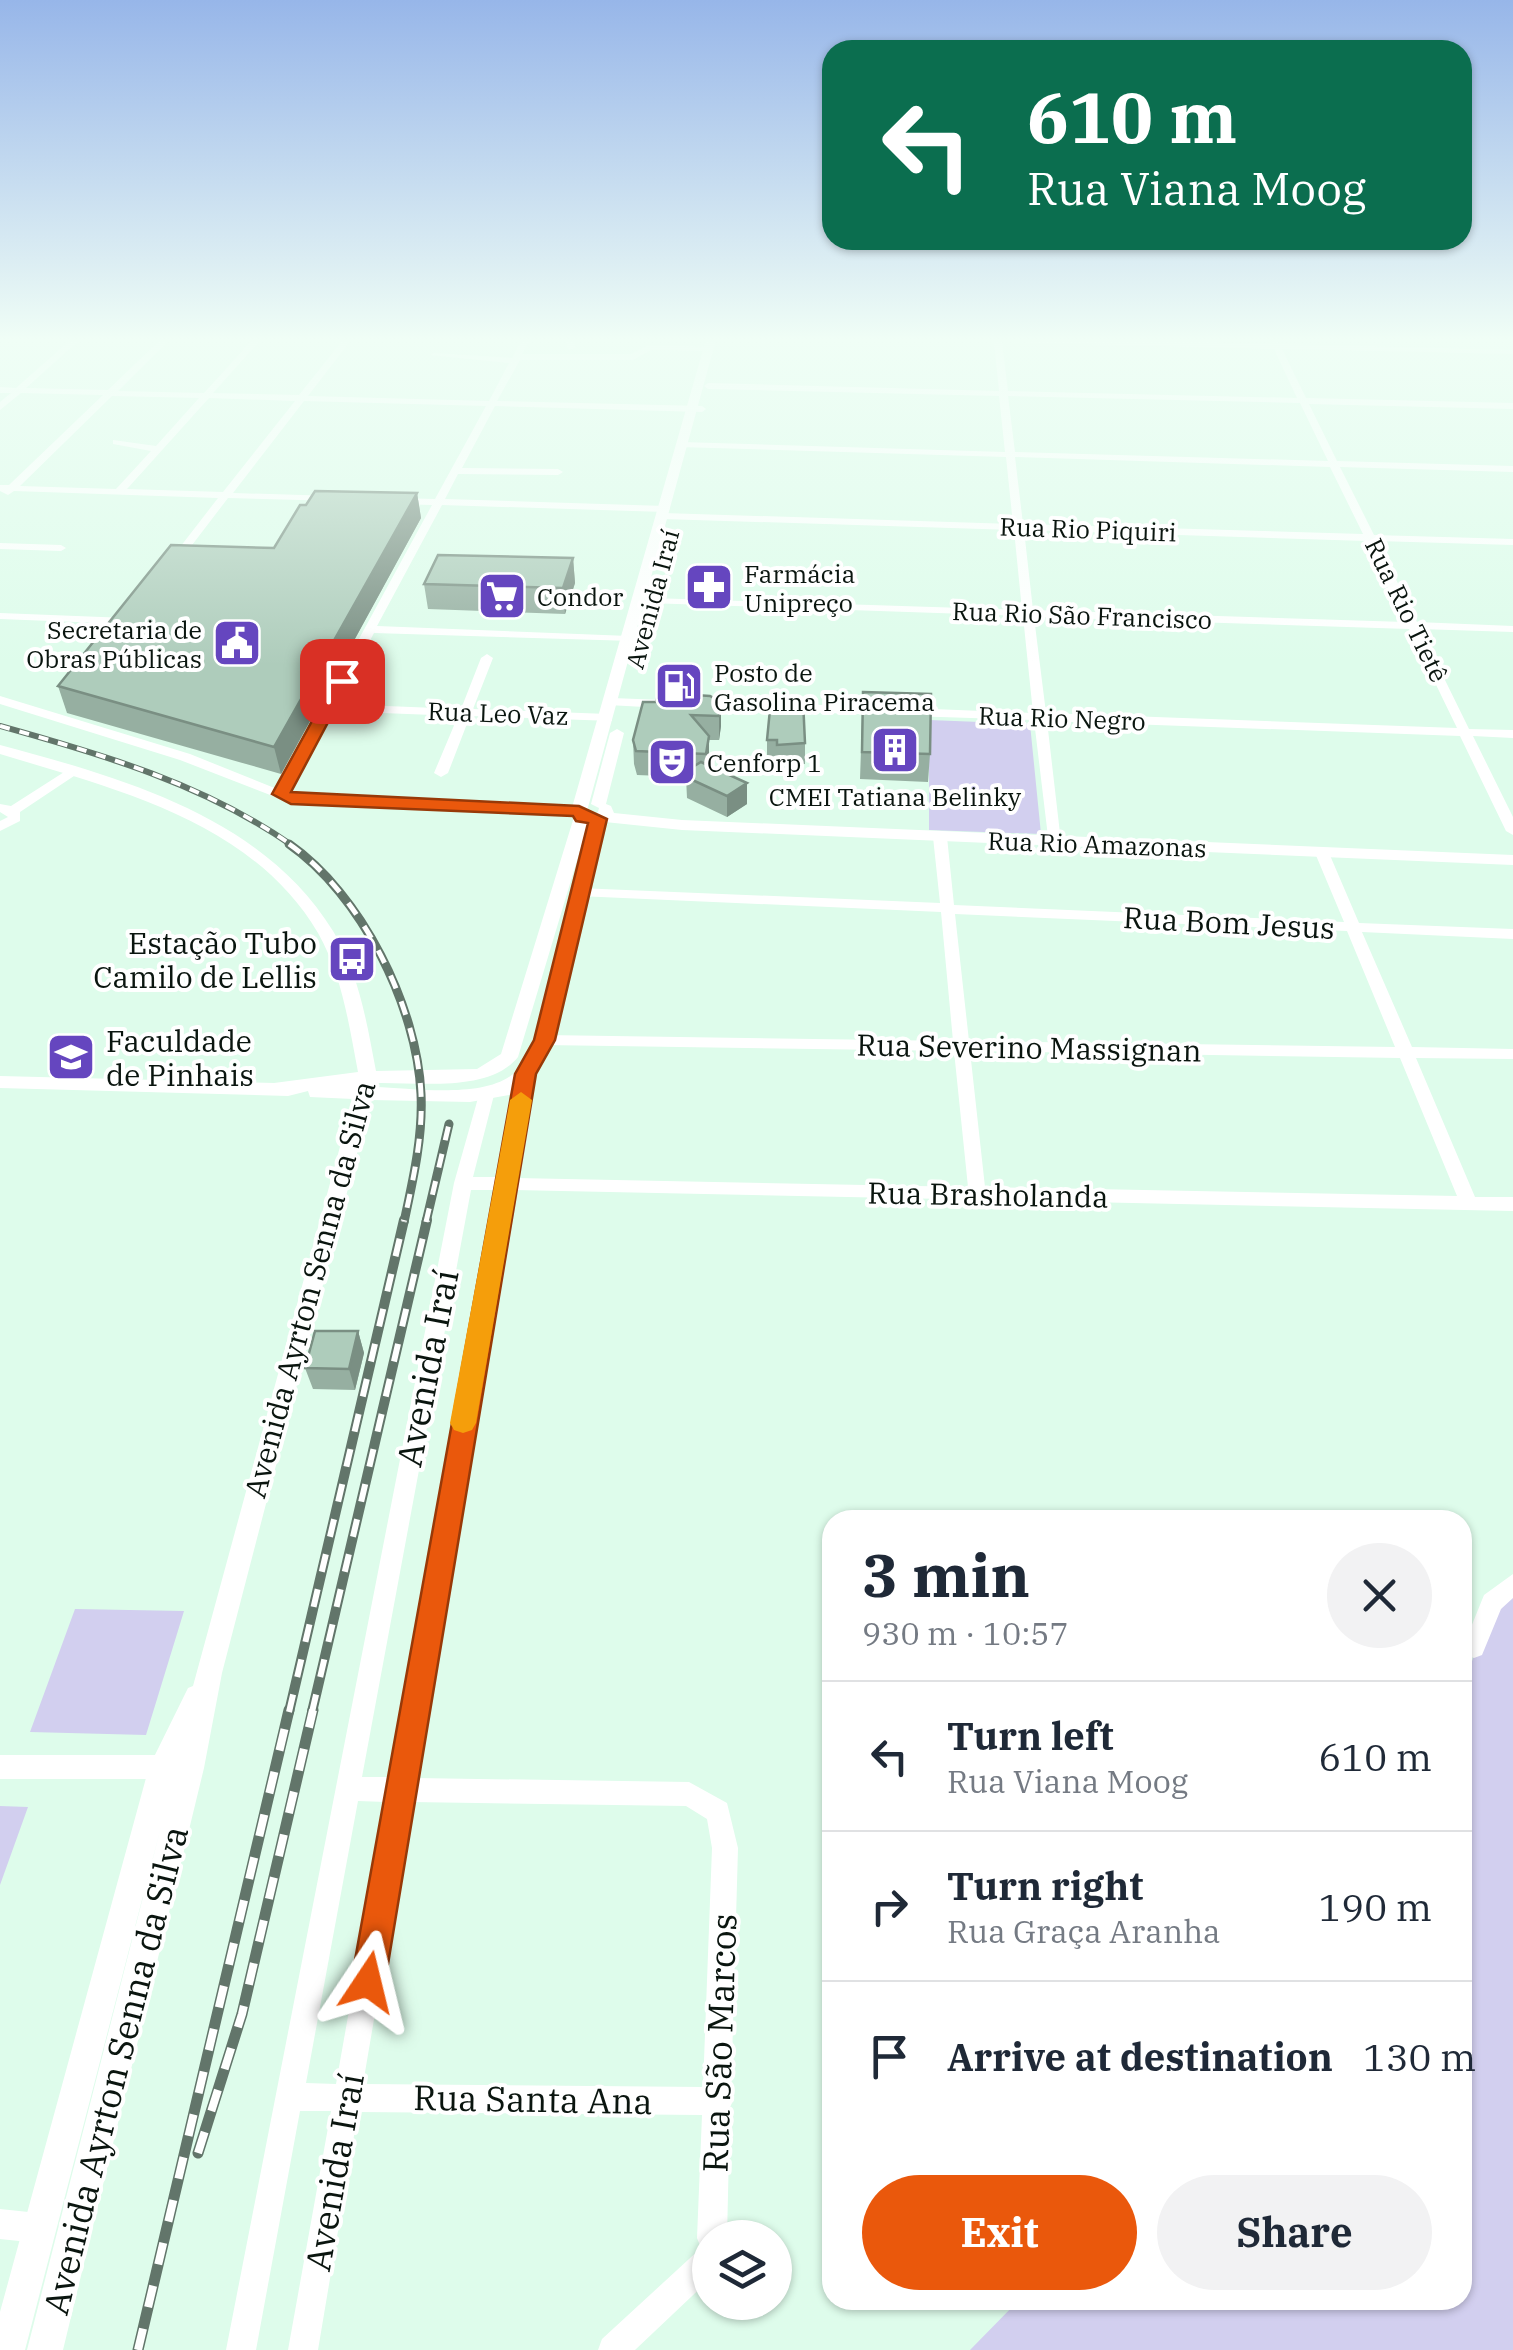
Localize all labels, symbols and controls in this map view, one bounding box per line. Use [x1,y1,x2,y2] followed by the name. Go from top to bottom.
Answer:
[1027,71,1237,162] text: 610 m
[862,80,992,210] icon: left
[1027,159,1366,217] text: Rua Viana Moog
[999,509,1177,549] street label: Rua Rio Piquiri
[618,526,686,672] street label: Avenida Iraí
[1358,533,1456,687] street label: Rua Rio Tietê
[744,557,855,619] place label: Farmácia Unipreço
[683,561,735,613] pharmacy icon: Farmácia Unipreço
[476,570,528,622] supermarket icon: Condor
[537,580,623,613] place label: Condor
[952,594,1212,636] street label: Rua Rio São Francisco
[26,613,202,675] place label: Secretaria de Obras Públicas
[211,617,263,669] public building icon: Secretaria de Obras Públicas
[300,639,385,724] pin
[315,654,370,709] icon: arrive
[714,656,935,718] place label: Posto de Gasolina Piracema
[653,660,705,712] fuel station icon: Posto de Gasolina Piracema
[427,694,569,732] street label: Rua Leo Vaz
[978,699,1146,737] street label: Rua Rio Negro
[869,724,921,776] building icon: CMEI Tatiana Belinky
[646,736,698,788] theatre icon: Cenforp 1
[707,746,822,779] place label: Cenforp 1
[769,780,1022,813] place label: CMEI Tatiana Belinky
[987,824,1207,864] street label: Rua Rio Amazonas
[1122,897,1336,947] street label: Rua Bom Jesus
[93,923,317,996] place label: Estação Tubo Camilo de Lellis
[326,933,378,985] bus stop icon: Estação Tubo Camilo de Lellis
[106,1021,254,1094] place label: Faculdade de Pinhais
[856,1024,1202,1070] street label: Rua Severino Massignan
[45,1031,97,1083] school or university icon: Faculdade de Pinhais
[234,1076,384,1502] street label: Avenida Ayrton Senna da Silva
[867,1172,1109,1216] street label: Rua Brasholanda
[385,1266,469,1470] street label: Avenida Iraí
[862,1535,1030,1614] text: 3 min
[1327,1543,1432,1648] button: close
[862,1612,1069,1654] text: 930 m · 10:57
[947,1711,1114,1760] text: Turn left
[862,1729,917,1784] icon: left
[1319,1732,1432,1781] text: 610 m
[947,1760,1188,1802] text: Rua Viana Moog
[32,1821,198,2319] street label: Avenida Ayrton Senna da Silva
[947,1861,1143,1910] text: Turn right
[862,1879,917,1934] icon: right
[1319,1882,1432,1931] text: 190 m
[947,1910,1221,1952] text: Rua Graça Aranha
[691,1913,747,2173] street label: Rua São Marcos
[316,1930,420,2034] position arrow
[862,2029,917,2084] icon: arrive
[947,2032,1333,2081] text: Arrive at destination
[1363,2032,1476,2081] text: 130 m
[294,2070,374,2274] street label: Avenida Iraí
[413,2074,653,2124] street label: Rua Santa Ana
[862,2175,1137,2290] button: Exit
[1157,2175,1432,2290] button: Share
[692,2220,792,2320] map controls
[692,2220,792,2320] button: layers

